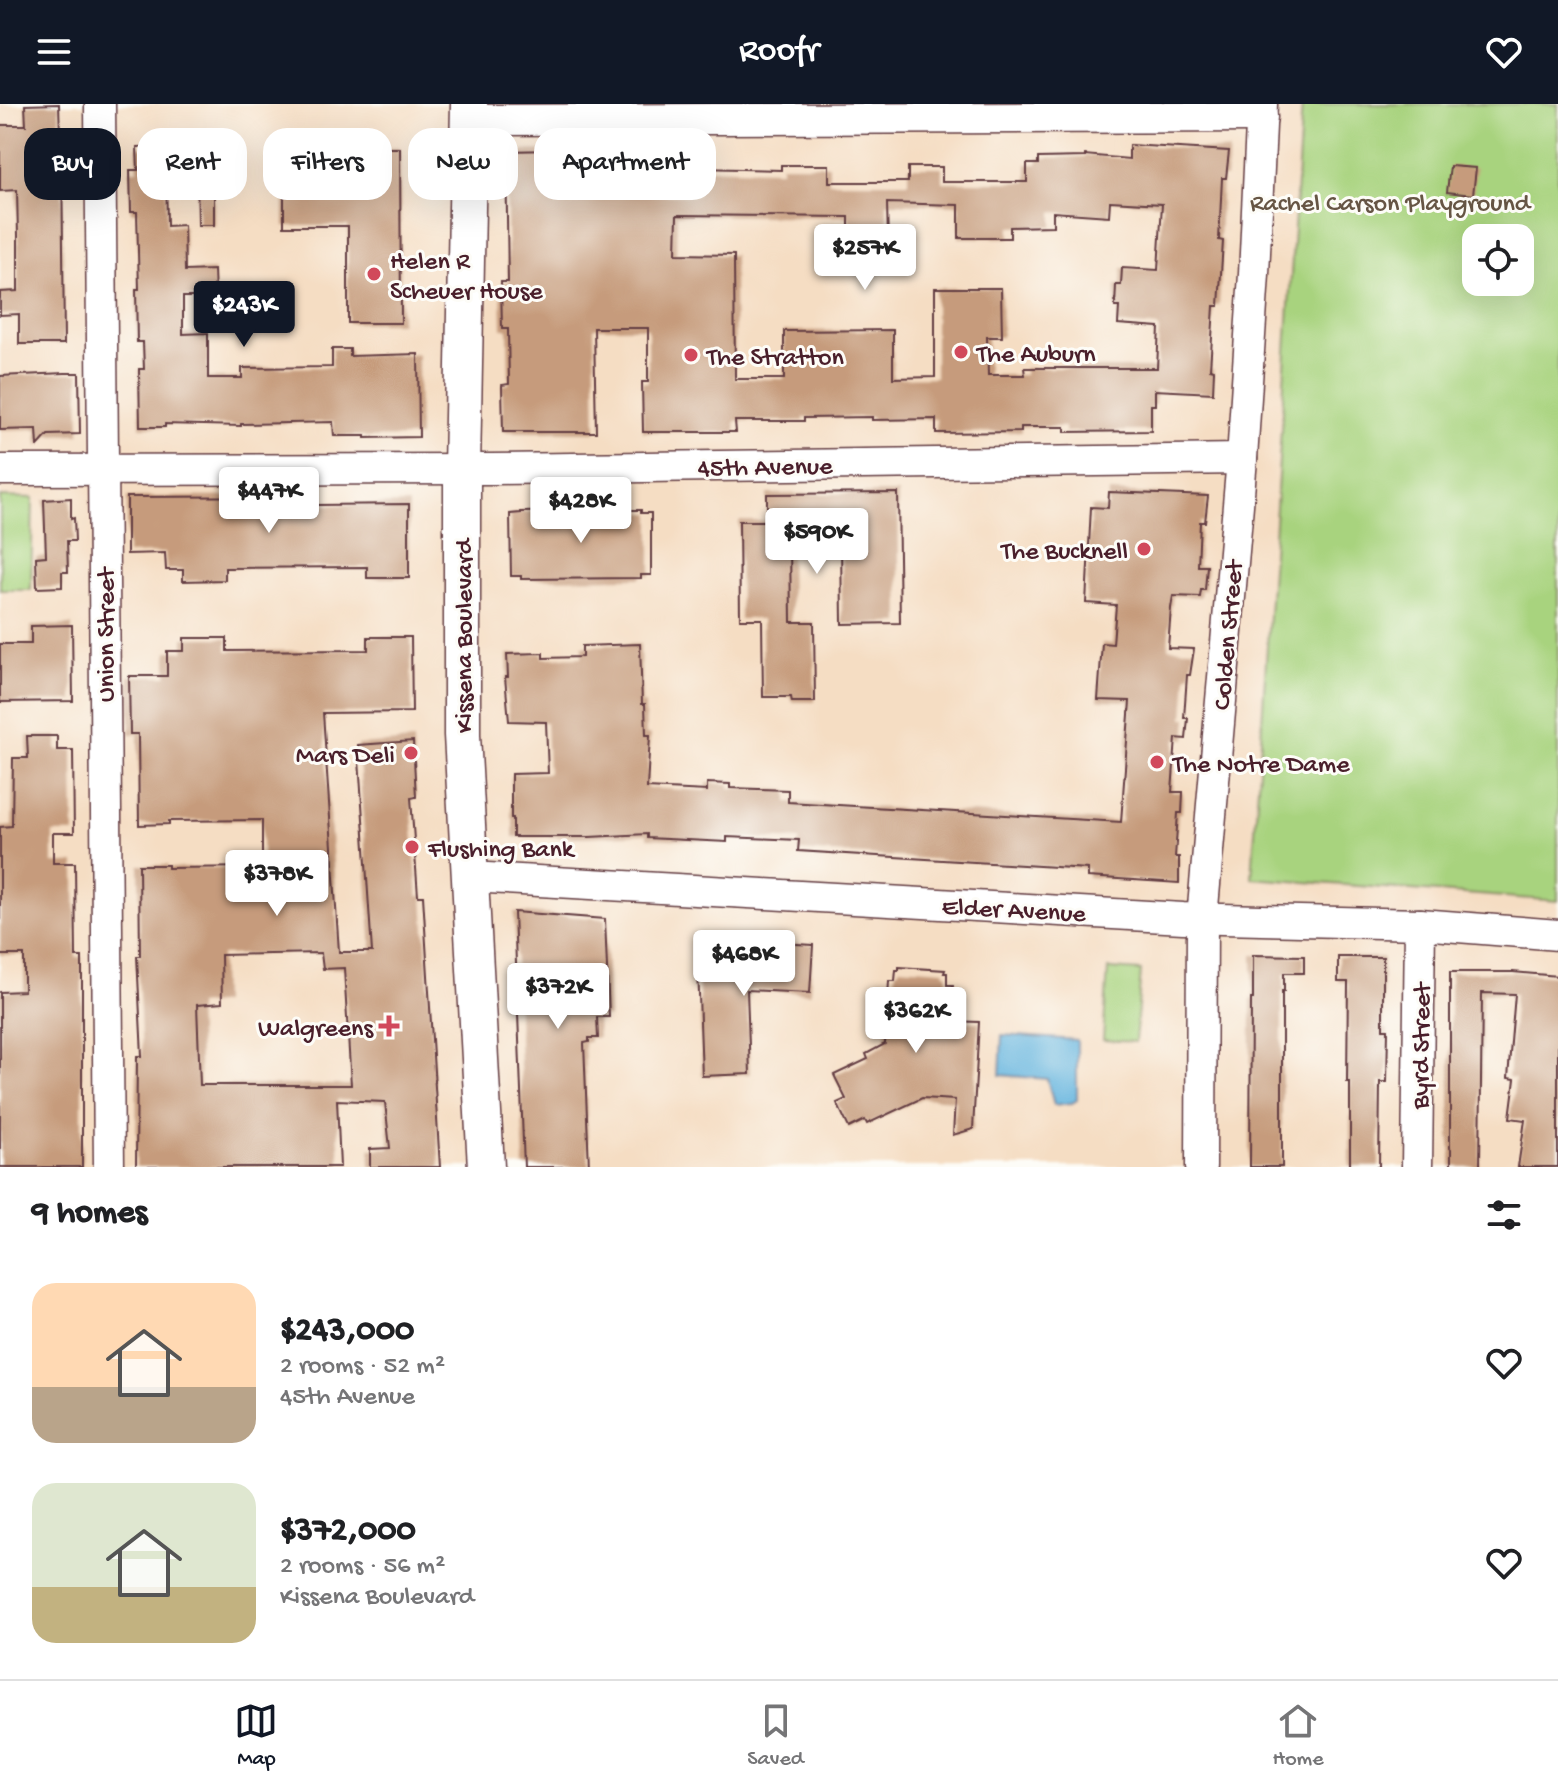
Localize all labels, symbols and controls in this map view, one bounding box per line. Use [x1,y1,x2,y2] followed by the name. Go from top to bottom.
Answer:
[32,30,76,74] icon: menu
[1482,30,1526,74] icon: heart
[739,31,819,74] text: Roofr
[24,128,121,200] chip: Buy
[137,128,247,200] chip: Rent
[263,128,392,200] chip: Filters
[408,128,518,200] chip: New
[534,128,716,200] chip: Apartment
[1250,190,1532,221] park label: Rachel Carson Playground
[809,224,921,292] pin: $257K
[1462,224,1534,296] map controls
[1462,224,1534,296] button: locate
[832,234,898,265] text: $257K
[390,248,543,309] place label: Helen R Scheuer House
[365,265,383,283] marker: Helen R Scheuer House
[188,281,300,349] pin: $243K
[212,291,276,322] text: $243K
[975,341,1096,372] place label: The Auburn
[952,343,970,361] marker: The Auburn
[705,344,845,375] place label: The Stratton
[682,346,700,364] marker: The Stratton
[697,453,833,486] street label: 45th Avenue
[213,467,325,535] pin: $447K
[237,477,301,508] text: $447K
[525,477,637,545] pin: $428K
[548,487,614,518] text: $428K
[761,508,873,576] pin: $590K
[783,518,851,549] text: $590K
[451,537,482,733] street label: Kissena Boulevard
[999,538,1128,569] place label: The Bucknell
[1135,540,1153,558] marker: The Bucknell
[1209,557,1253,711] street label: Colden Street
[93,565,124,702] street label: Union Street
[296,742,395,773] place label: Mars Deli
[402,744,420,762] marker: Mars Deli
[1171,751,1350,782] place label: The Notre Dame
[1148,753,1166,771] marker: The Notre Dame
[427,836,576,867] place label: Flushing Bank
[403,838,421,856] marker: Flushing Bank
[221,850,333,918] pin: $378K
[243,860,311,891] text: $378K
[941,893,1087,932] street label: Elder Avenue
[688,930,800,998] pin: $468K
[711,940,777,971] text: $468K
[502,963,614,1031] pin: $372K
[525,973,591,1004] text: $372K
[1407,980,1440,1110] street label: Byrd Street
[860,987,972,1055] pin: $362K
[883,997,949,1028] text: $362K
[258,1015,374,1046] place label: Walgreens
[380,1017,398,1035] marker: Walgreens
[1482,1193,1526,1237] icon: filters
[32,1195,147,1235] text: 9 homes
[280,1312,414,1352] text: $243,000
[96,1315,192,1411] icon: home
[1482,1341,1526,1385] icon: heart
[280,1352,445,1383] text: 2 rooms · 52 m²
[280,1383,415,1414] text: 45th Avenue
[280,1512,416,1552] text: $372,000
[96,1515,192,1611] icon: home
[1482,1541,1526,1585] icon: heart
[280,1552,445,1583] text: 2 rooms · 56 m²
[280,1583,474,1614] text: Kissena Boulevard
[234,1699,278,1773] tab: Map
[747,1699,804,1773] tab: Saved
[1273,1699,1324,1773] tab: Home

